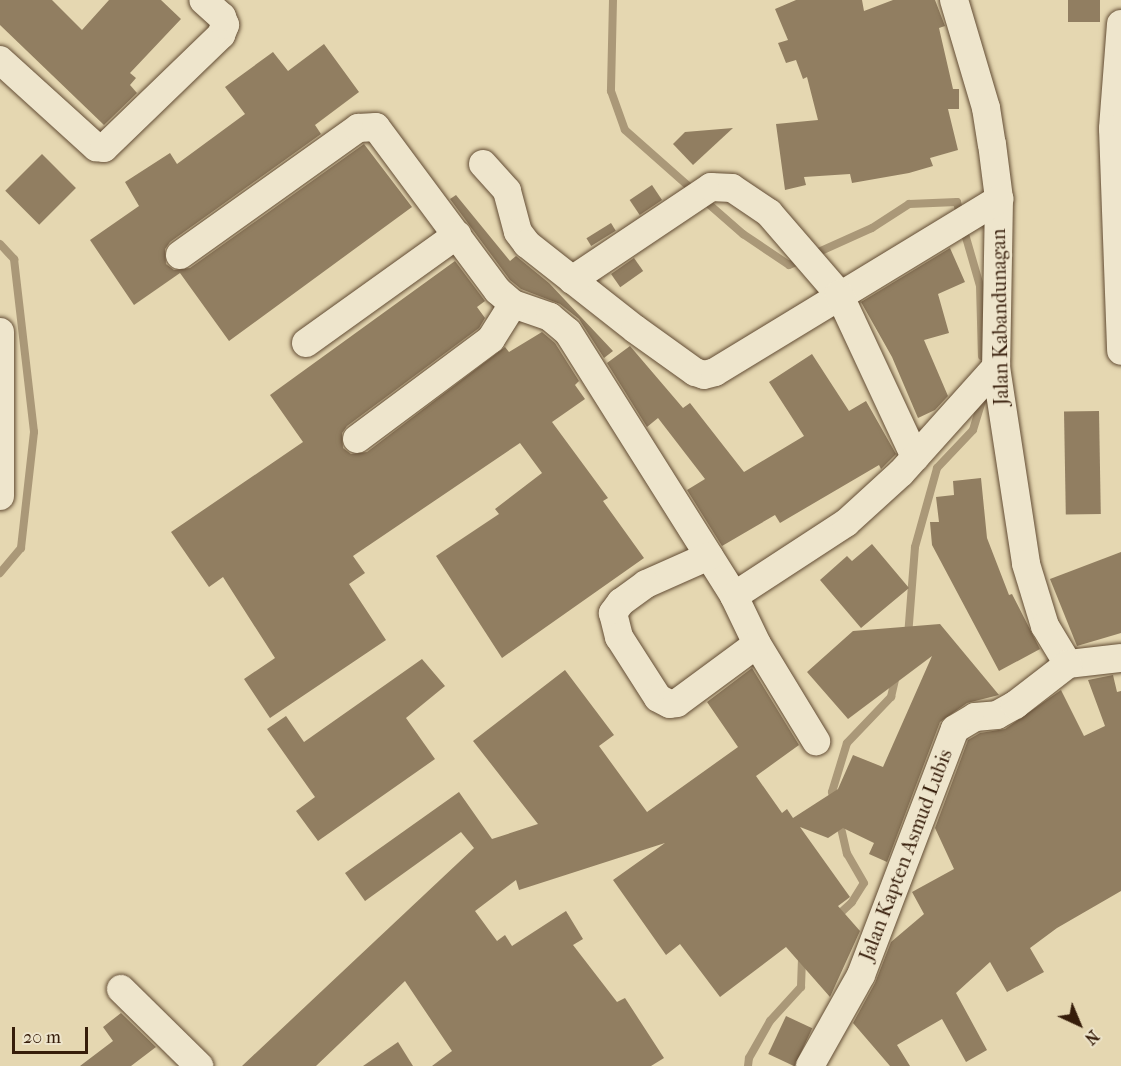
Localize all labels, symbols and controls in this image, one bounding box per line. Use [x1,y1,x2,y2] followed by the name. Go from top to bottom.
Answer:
[986,228,1014,406] street label: Jalan Kabandunagan
[854,746,958,964] street label: Jalan Kapten Asmud Lubis
[1049,994,1109,1054] north arrow
[15,1015,92,1053] scale bar
[1081,1026,1103,1048] text: N
[23,1027,61,1048] text: 20 m

